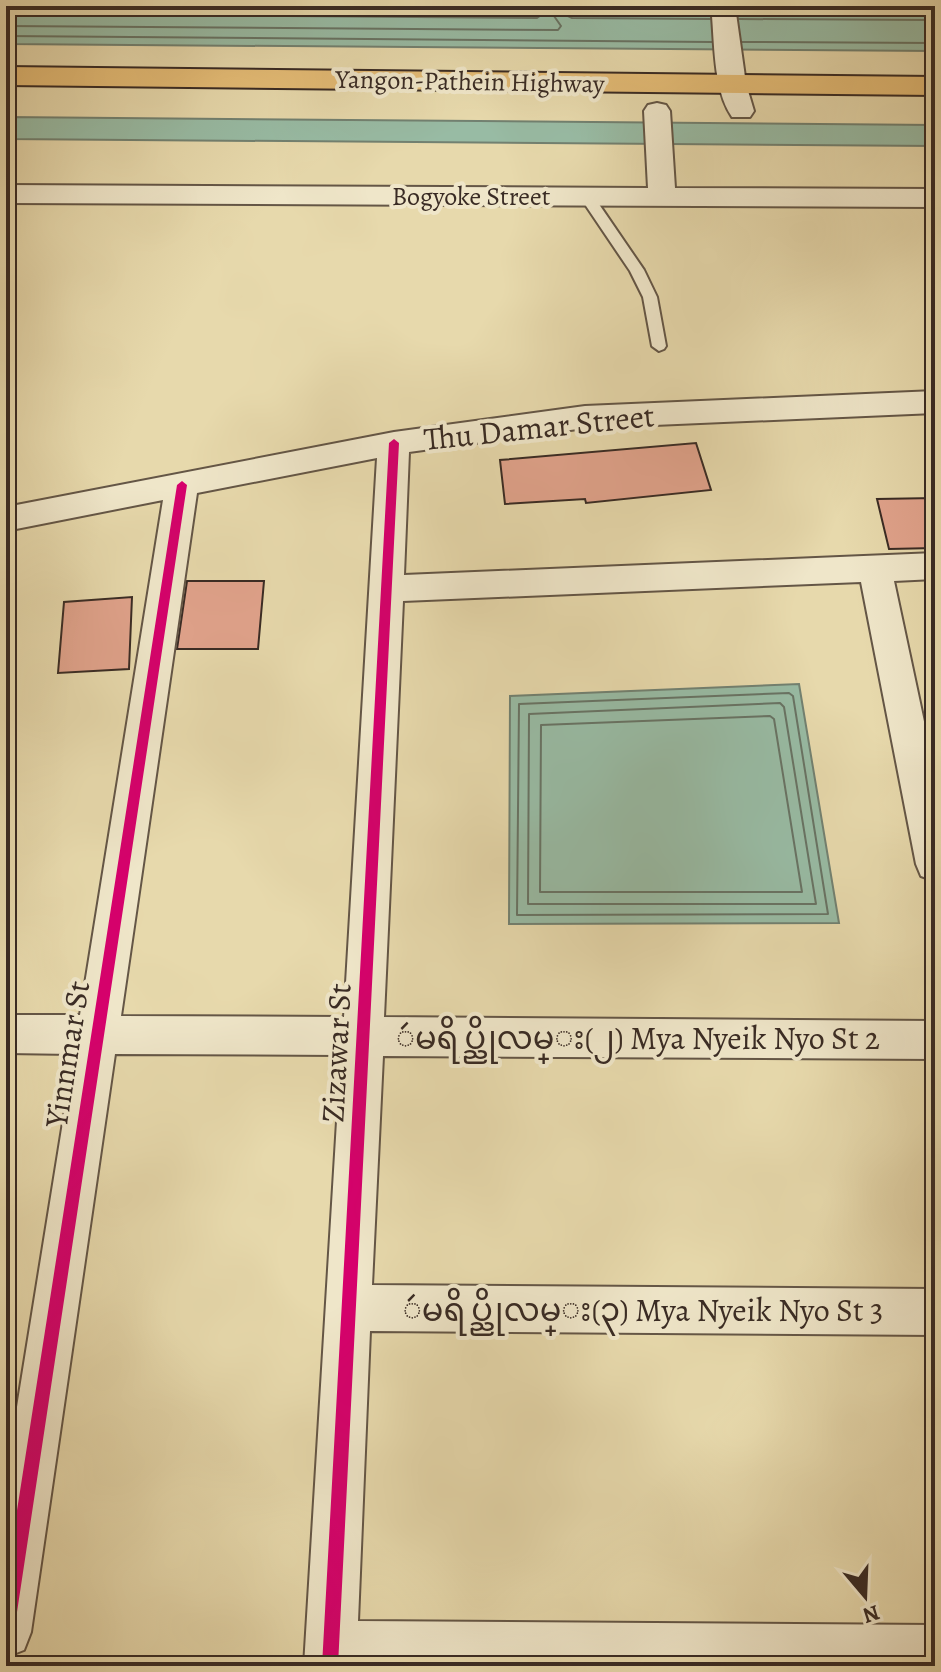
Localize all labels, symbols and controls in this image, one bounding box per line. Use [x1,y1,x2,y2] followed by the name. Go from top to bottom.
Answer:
[334,62,605,101] street label: Yangon-Pathein Highway
[392,179,551,214] street label: Bogyoke Street
[422,393,656,461] street label: Thu Damar Street
[34,978,100,1131] street label: Yinnmar St
[310,982,362,1124] street label: Zizawar St
[396,1015,880,1064] street label: ဴမရိပ္ညိုလမ္း(၂) Mya Nyeik Nyo St 2
[403,1287,883,1336] street label: ဴမရိပ္ညိုလမ္း(၃) Mya Nyeik Nyo St 3
[825,1556,905,1636] north arrow
[859,1597,884,1631] text: N

